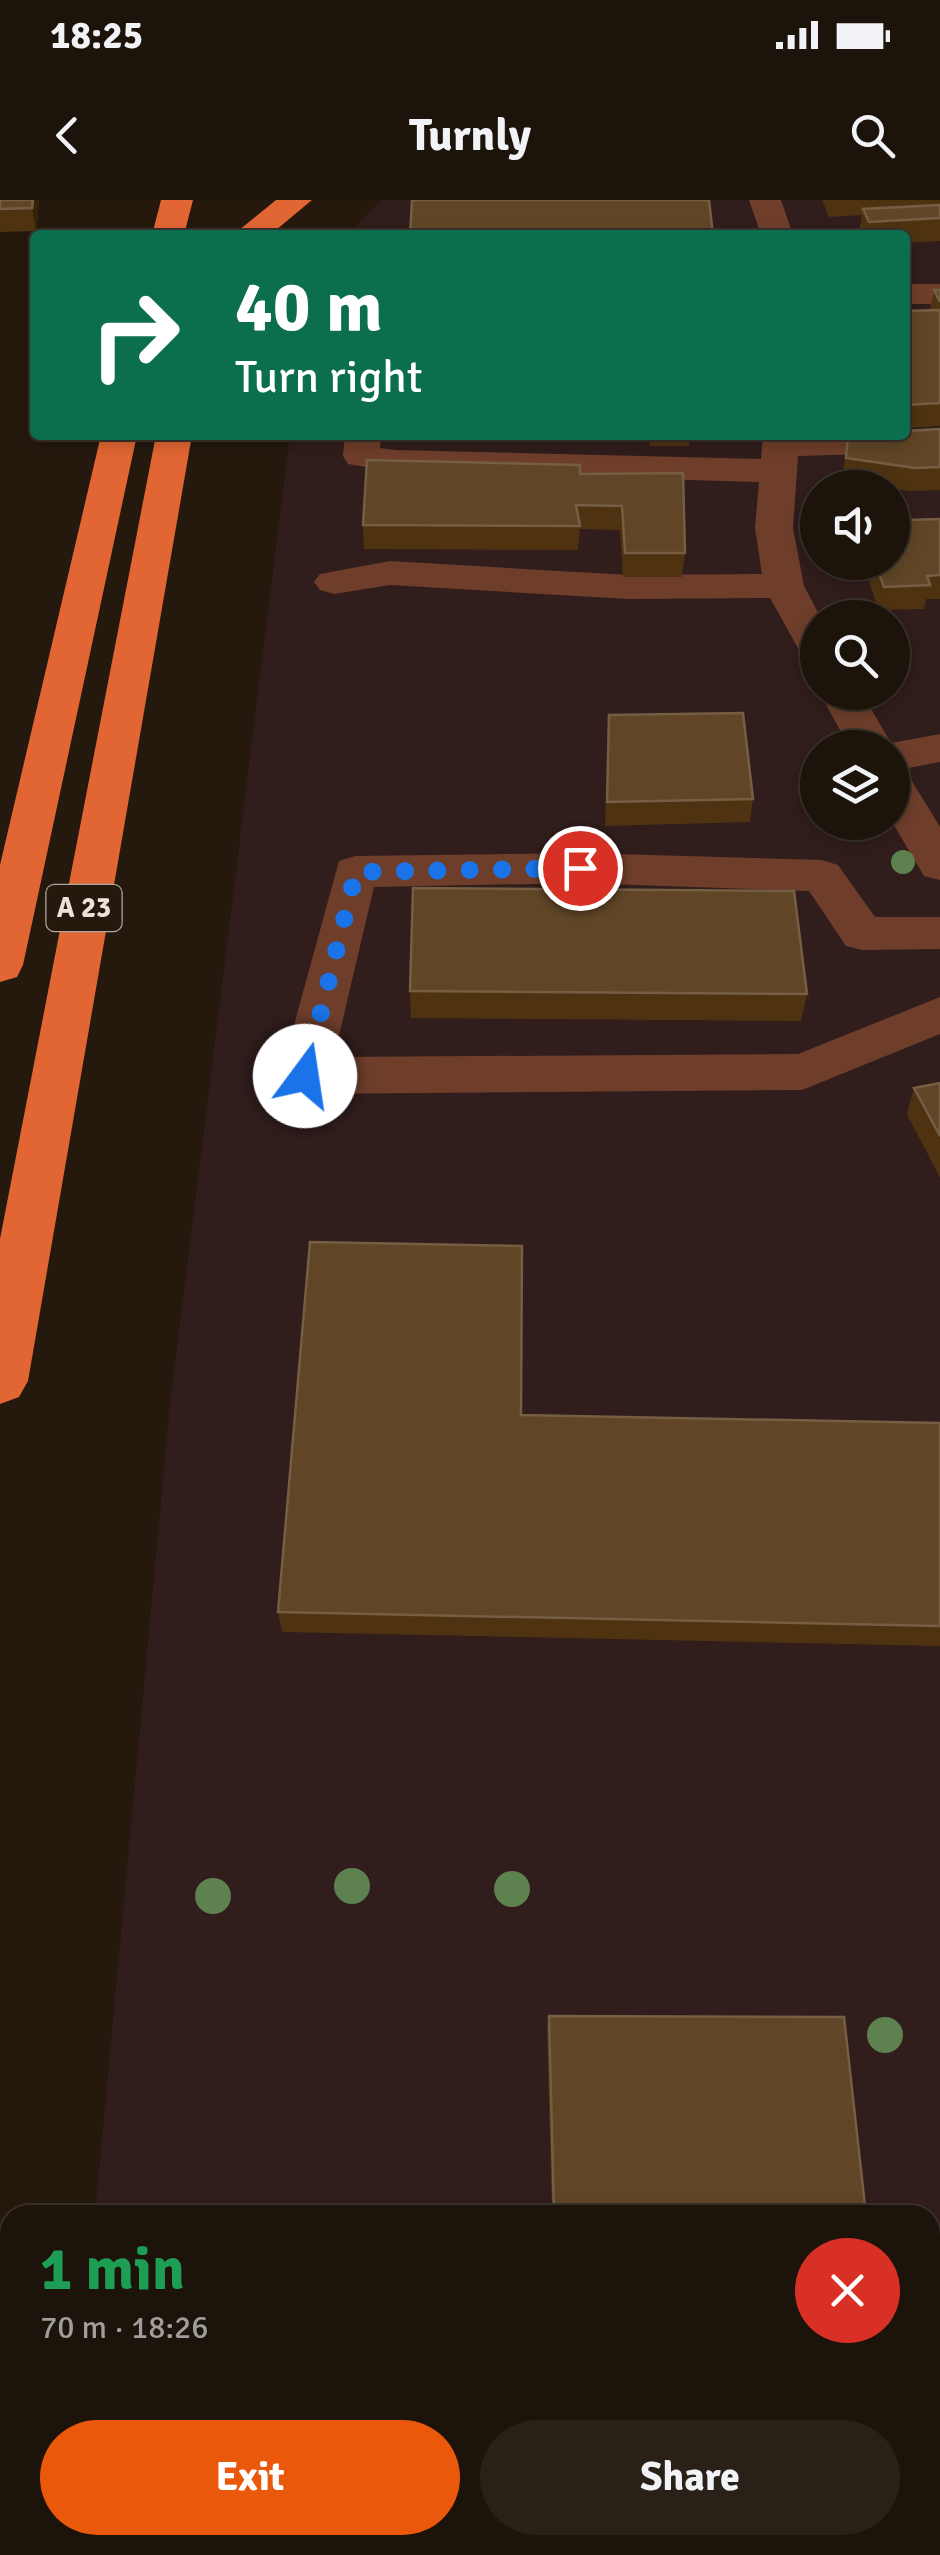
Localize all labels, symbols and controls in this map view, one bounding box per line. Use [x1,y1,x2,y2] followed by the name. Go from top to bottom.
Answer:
[50,12,143,59] text: 18:25
[40,108,95,163] icon: back
[409,108,531,163] text: Turnly
[845,108,900,163] icon: search
[235,264,383,350] text: 40 m
[70,270,200,400] icon: right
[235,350,423,405] text: Turn right
[800,470,910,840] map controls
[800,470,910,580] button: sound
[800,600,910,710] button: search
[800,730,910,840] button: layers
[538,826,623,911] pin
[553,841,608,896] icon: arrive
[46,885,122,931] road number: A 23
[253,1024,357,1128] position arrow
[40,2233,185,2307] text: 1 min
[795,2238,900,2343] button: close
[40,2308,209,2347] text: 70 m · 18:26
[40,2420,460,2535] button: Exit
[480,2420,900,2535] button: Share

